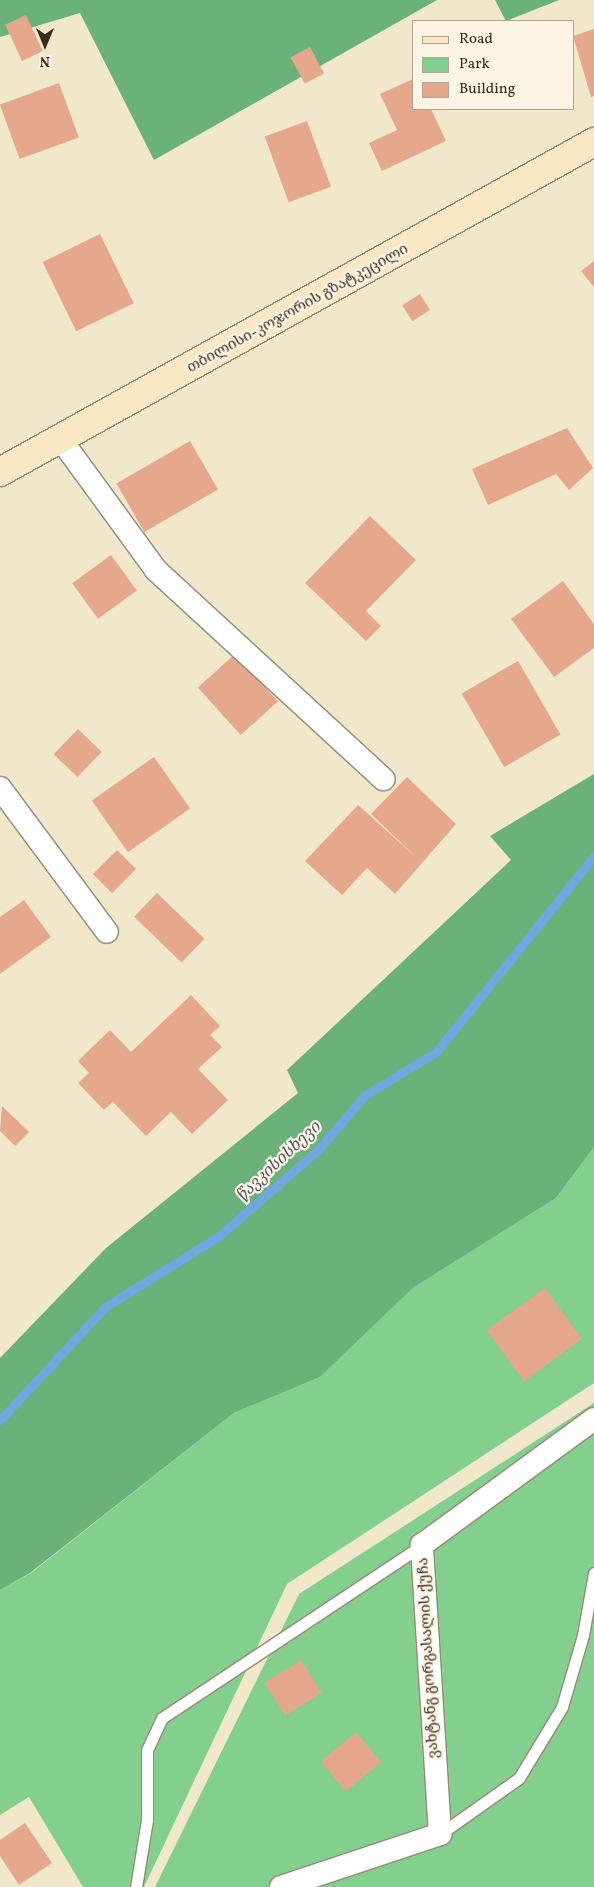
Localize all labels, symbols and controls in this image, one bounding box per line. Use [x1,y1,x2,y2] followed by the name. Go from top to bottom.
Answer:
[20,20,70,70] north arrow
[412,20,574,110] legend
[459,29,493,50] text: Road
[40,51,50,70] text: N
[459,54,490,75] text: Park
[459,79,515,100] text: Building
[184,240,412,378] street label: თბილისი-კოჯორის გზატკეცილი
[233,1118,325,1206] water label: წავკისისხევი
[415,1557,443,1759] street label: ვახტანგ გორგასალის ქუჩა

